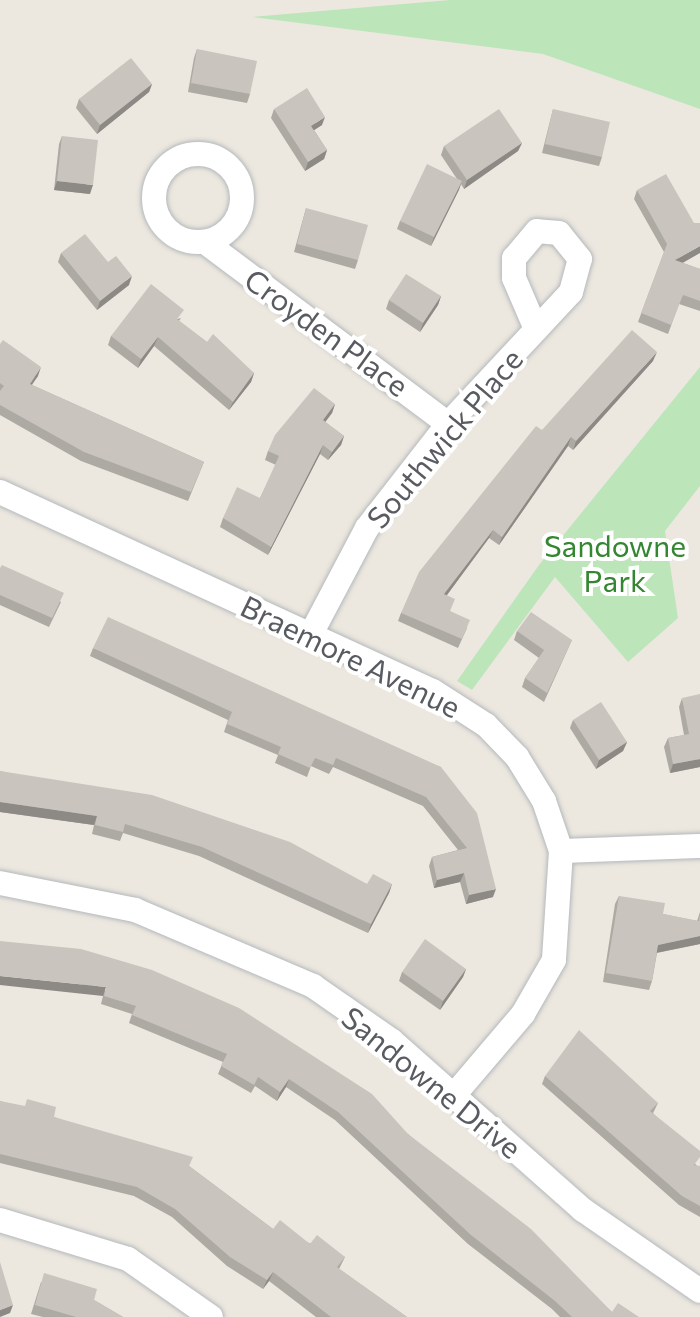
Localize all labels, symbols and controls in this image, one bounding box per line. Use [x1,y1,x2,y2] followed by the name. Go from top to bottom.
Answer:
[238,261,416,403] street label: Croyden Place
[359,341,529,535] street label: Southwick Place
[544,527,686,598] park label: Sandowne Park
[235,587,467,725] street label: Braemore Avenue
[335,999,529,1165] street label: Sandowne Drive

